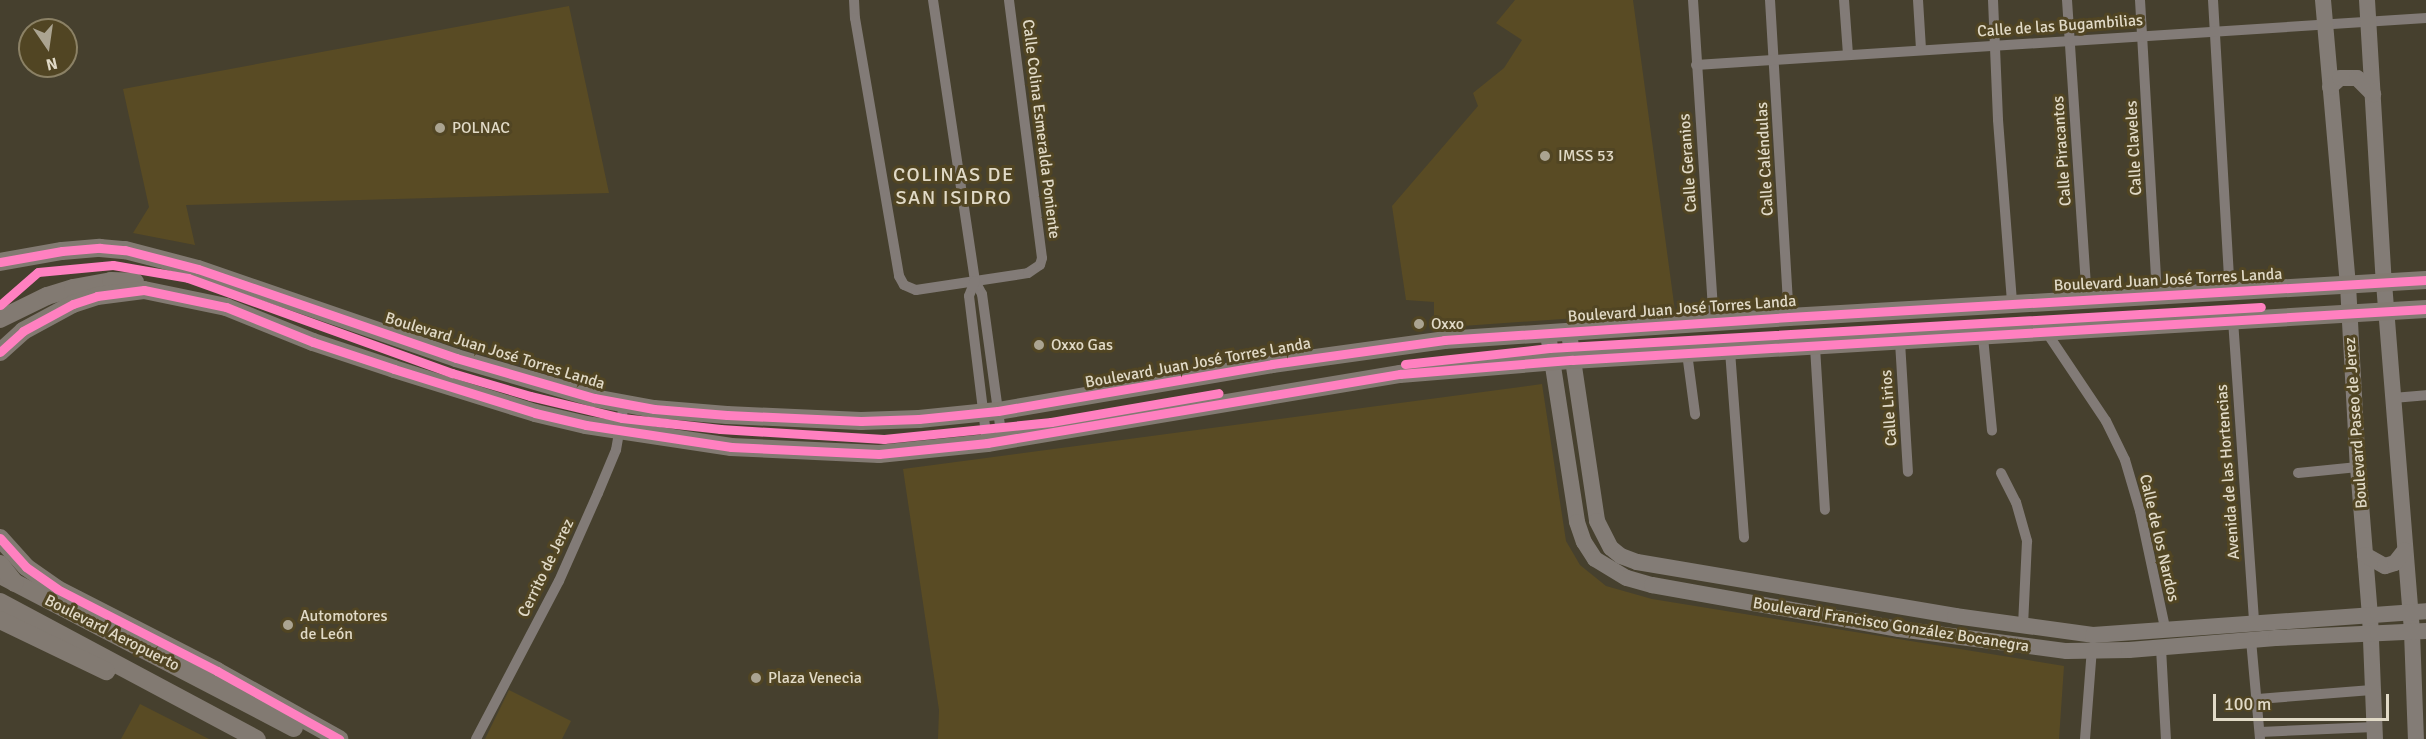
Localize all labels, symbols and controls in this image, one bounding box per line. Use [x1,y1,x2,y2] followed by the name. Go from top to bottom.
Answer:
[1976,11,2144,41] street label: Calle de las Bugambilias
[18,18,78,78] north arrow
[1018,18,1064,240] street label: Calle Colina Esmeralda Poniente
[44,53,59,75] text: N
[2049,95,2075,207] street label: Calle Piracantos
[2122,100,2146,196] street label: Calle Claveles
[1752,101,1778,217] street label: Calle Caléndulas
[1675,113,1701,213] street label: Calle Geranios
[452,118,510,138] place label: POLNAC
[433,121,447,135] marker: POLNAC
[1558,146,1614,166] place label: IMSS 53
[1536,147,1554,165] marker: IMSS 53
[893,163,1015,210] district label: COLINAS DE SAN ISIDRO
[2053,264,2283,296] street label: Boulevard Juan José Torres Landa
[1567,291,1797,327] street label: Boulevard Juan José Torres Landa
[383,308,607,394] street label: Boulevard Juan José Torres Landa
[1431,314,1464,334] place label: Oxxo
[1412,317,1426,331] marker: Oxxo
[1084,334,1312,392] street label: Boulevard Juan José Torres Landa
[1051,335,1113,355] place label: Oxxo Gas
[2340,337,2372,509] street label: Boulevard Paseo de Jerez
[1032,338,1046,352] marker: Oxxo Gas
[1877,369,1901,447] street label: Calle Lirios
[2212,384,2244,560] street label: Avenida de las Hortencias
[2135,472,2183,604] street label: Calle de los Nardos
[514,516,578,620] street label: Cerrito de Jerez
[41,591,183,675] street label: Boulevard Aeropuerto
[1751,594,2031,656] street label: Boulevard Francisco González Bocanegra
[300,606,387,644] place label: Automotores de León
[281,618,295,632] marker: Automotores de León
[768,668,862,688] place label: Plaza Venecia
[749,671,763,685] marker: Plaza Venecia
[2216,682,2392,720] scale bar
[2224,693,2271,715] text: 100 m

